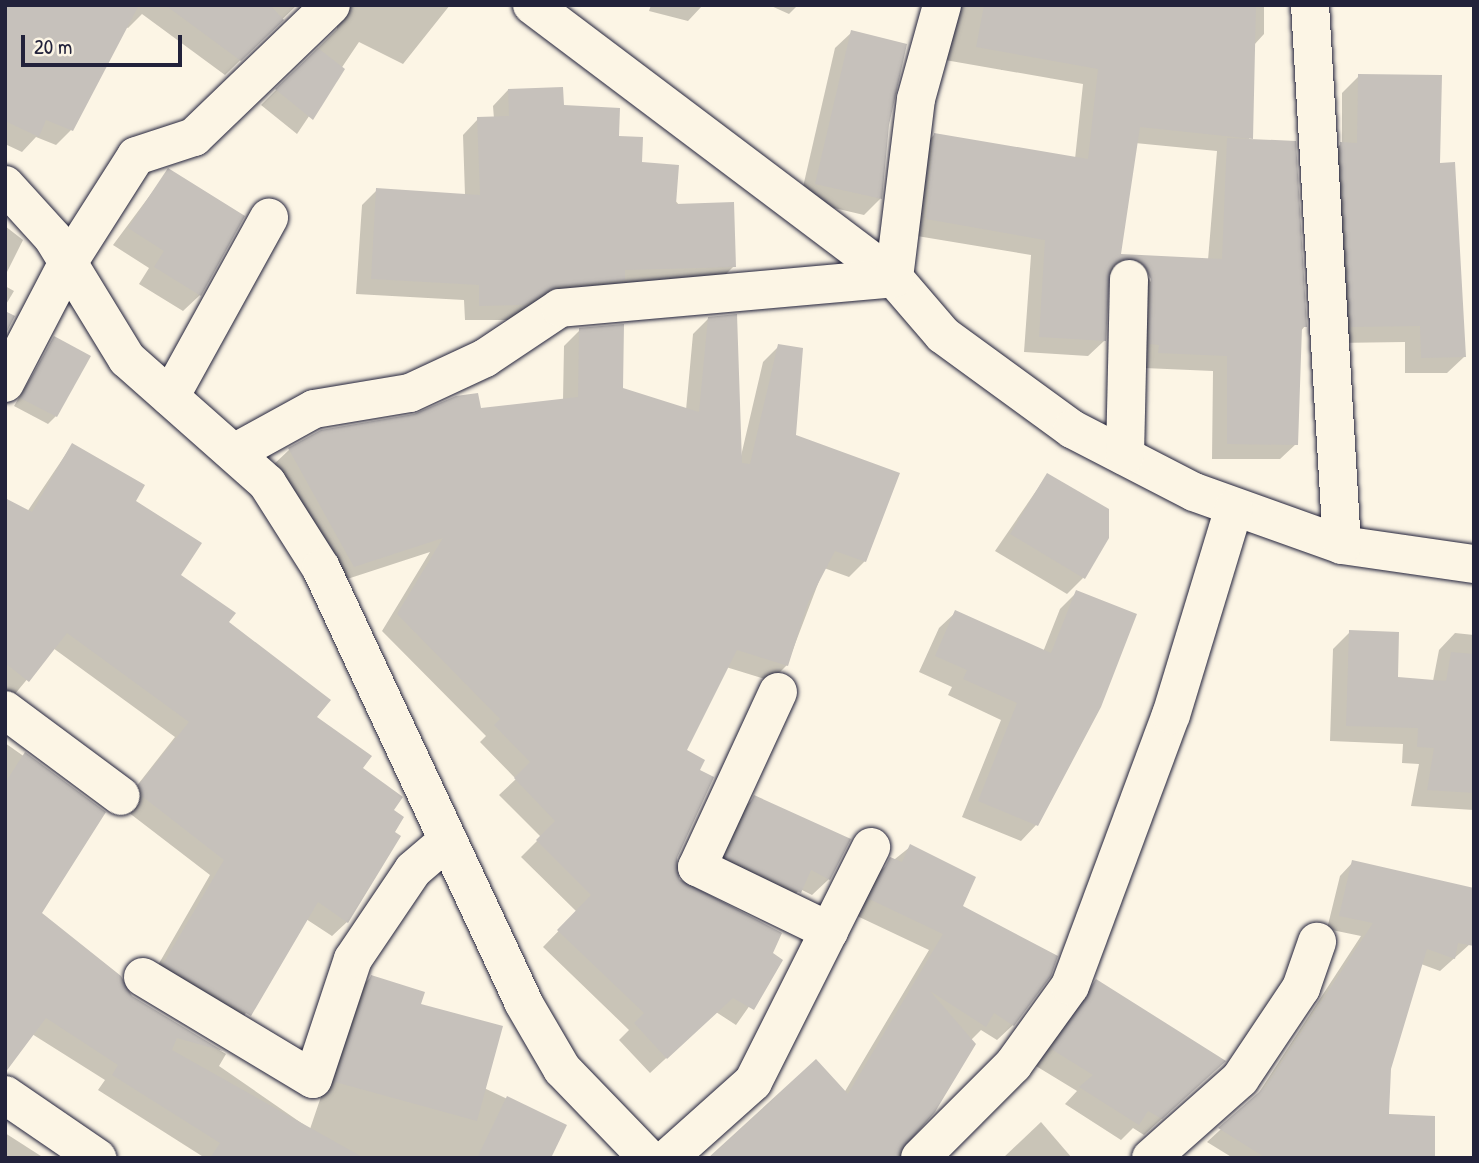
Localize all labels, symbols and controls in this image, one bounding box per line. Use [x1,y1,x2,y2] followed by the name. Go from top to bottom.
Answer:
[24,21,186,65] scale bar
[34,32,72,61] text: 20 m

